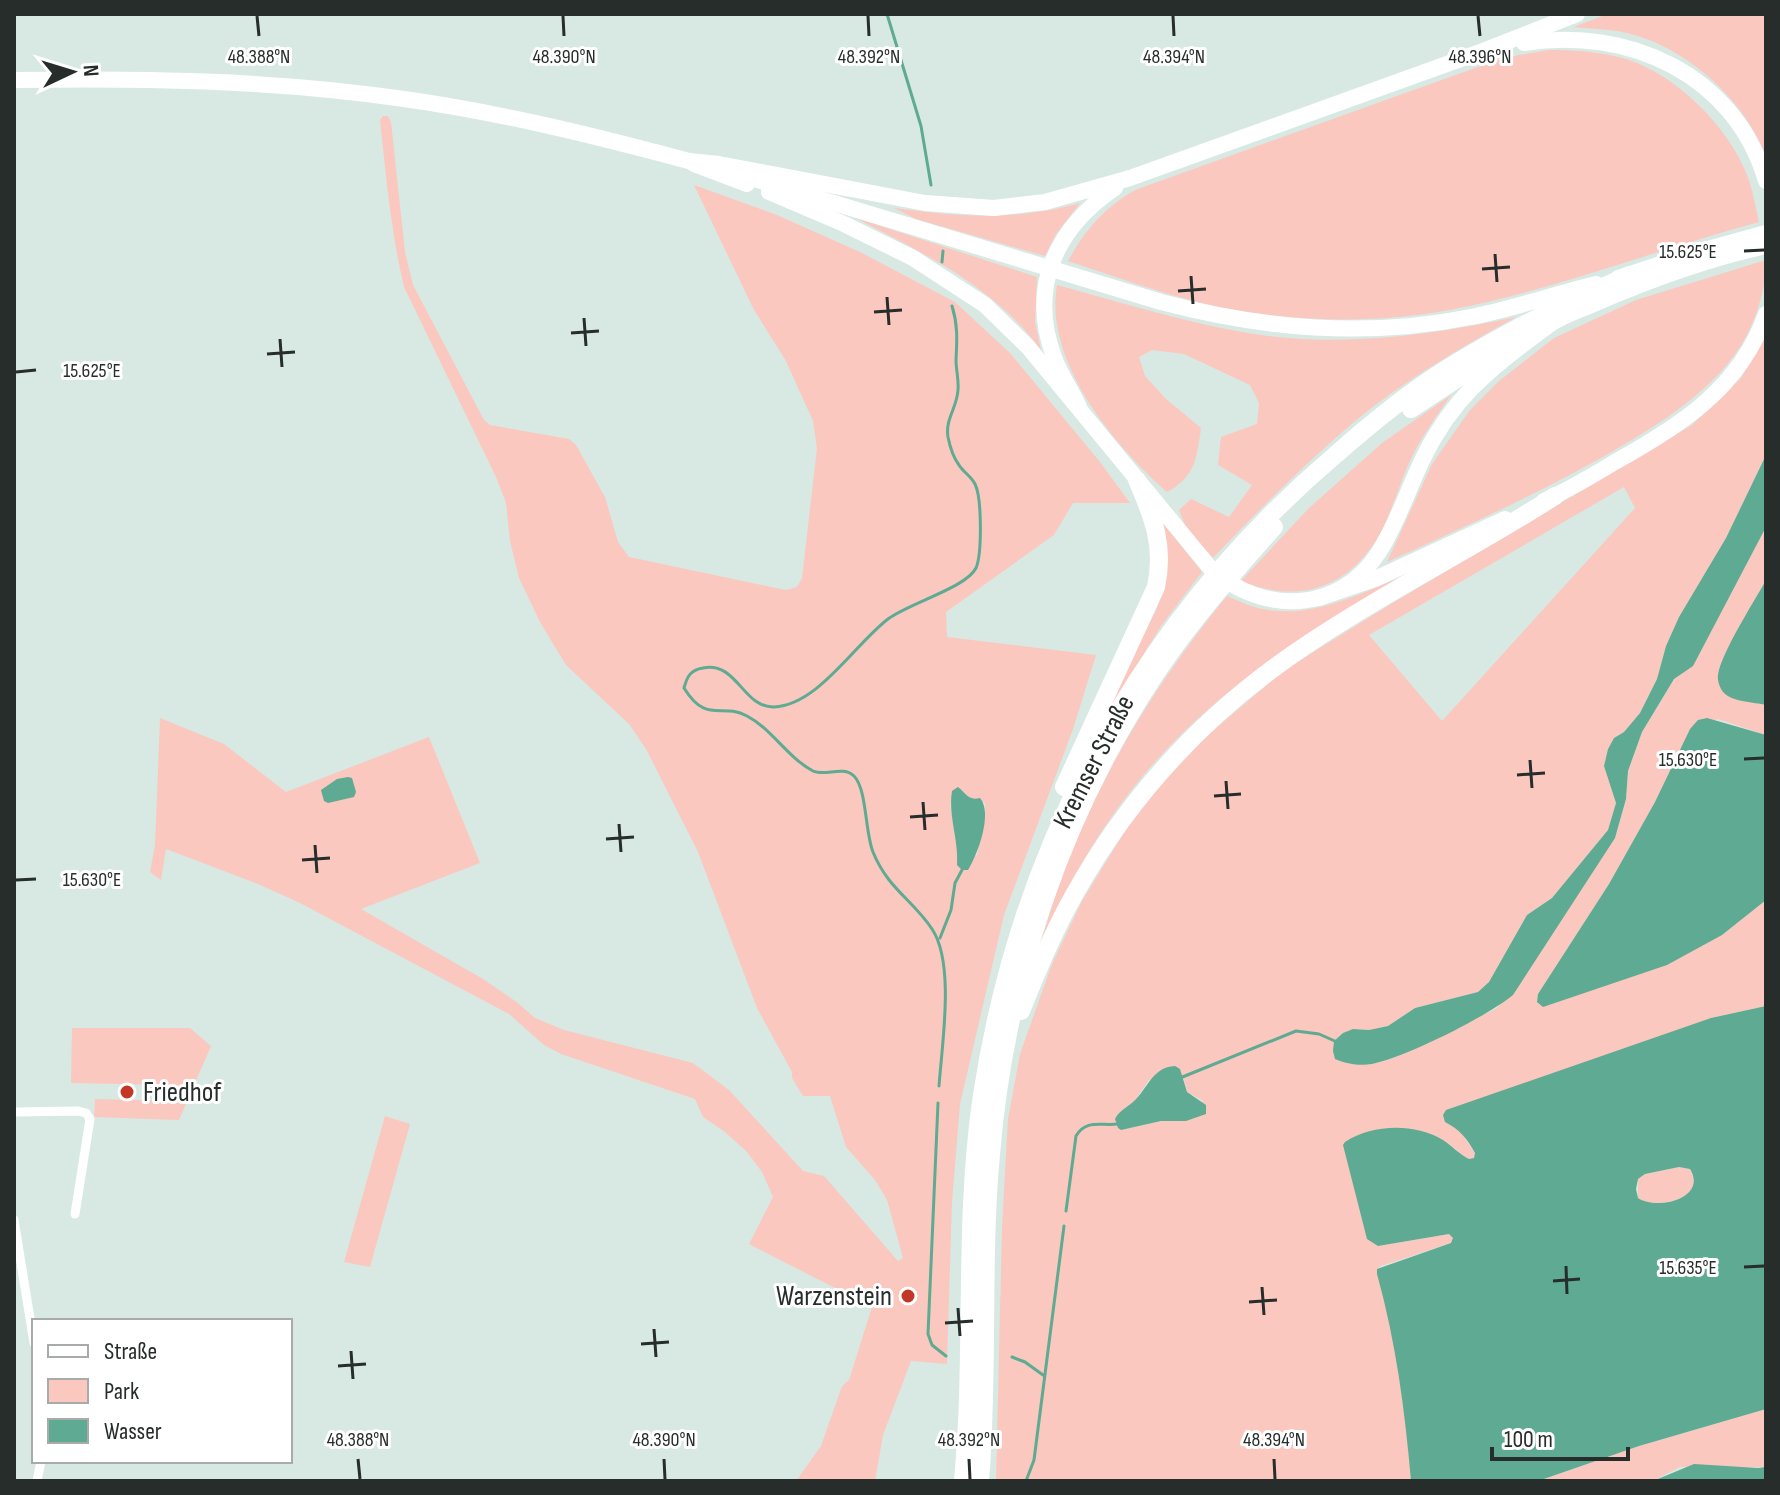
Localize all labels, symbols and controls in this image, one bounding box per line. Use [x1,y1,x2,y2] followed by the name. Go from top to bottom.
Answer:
[32,32,112,112] north arrow
[228,45,290,69] text: 48.388°N
[532,45,596,69] text: 48.390°N
[838,45,900,69] text: 48.392°N
[1143,45,1205,69] text: 48.394°N
[1448,45,1512,69] text: 48.396°N
[77,64,104,78] text: N
[1659,240,1717,264] text: 15.625°E
[63,359,121,383] text: 15.625°E
[1046,690,1142,834] street label: Kremser Straße
[1659,748,1717,772] text: 15.630°E
[63,868,121,892] text: 15.630°E
[143,1076,222,1109] place label: Friedhof
[118,1083,136,1101] marker: Friedhof
[1659,1256,1717,1280] text: 15.635°E
[776,1280,892,1313] place label: Warzenstein
[899,1287,917,1305] marker: Warzenstein
[32,1319,292,1463] legend
[104,1337,157,1366] text: Straße
[104,1377,139,1406] text: Park
[1492,1411,1628,1461] scale bar
[104,1417,162,1446] text: Wasser
[1504,1425,1553,1454] text: 100 m
[327,1428,389,1452] text: 48.388°N
[632,1428,696,1452] text: 48.390°N
[938,1428,1000,1452] text: 48.392°N
[1243,1428,1305,1452] text: 48.394°N

